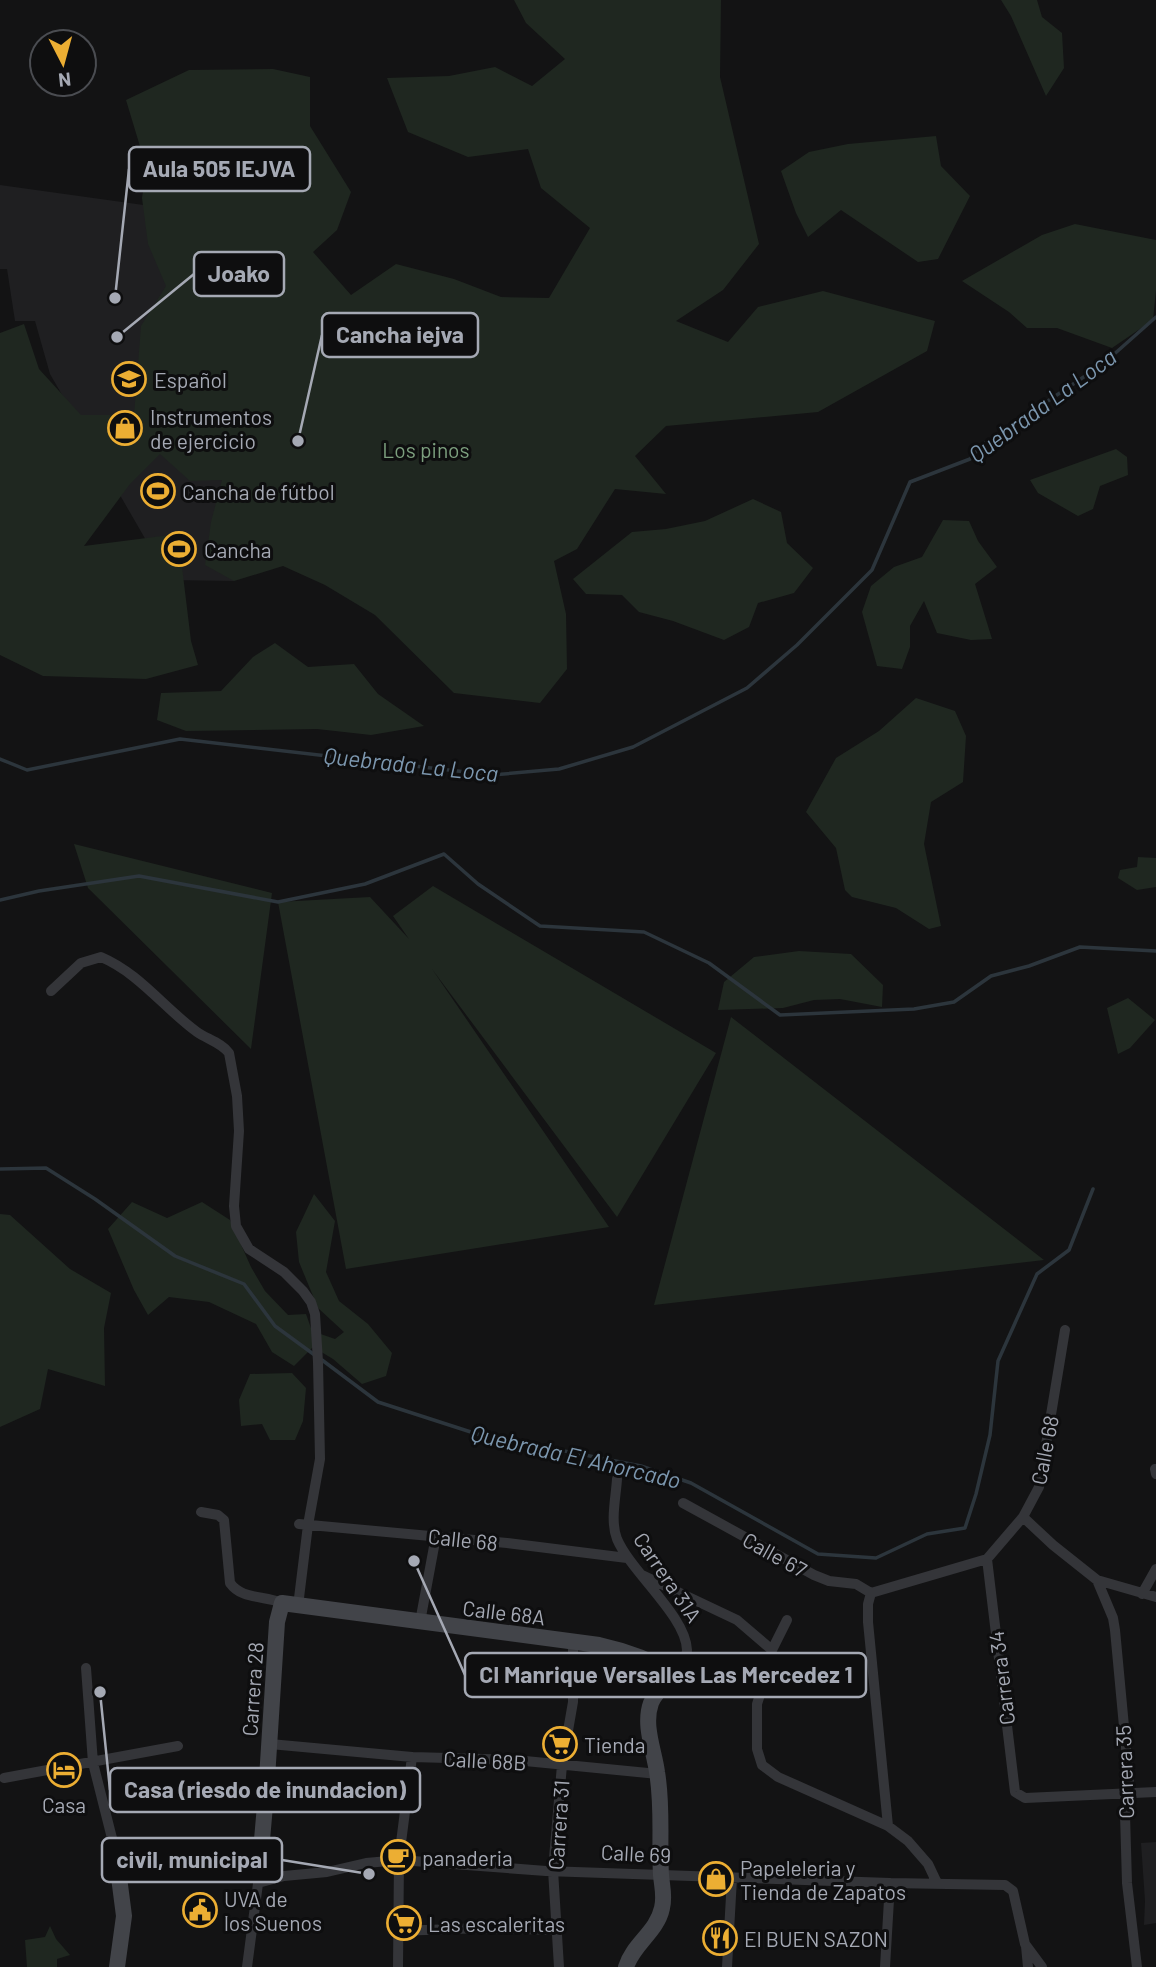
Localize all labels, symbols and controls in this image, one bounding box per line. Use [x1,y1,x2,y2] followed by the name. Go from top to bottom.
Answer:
[28,28,98,98] north arrow
[57,68,72,93] text: N
[129,147,310,191] callout: Aula 505 IEJVA
[142,154,296,182] text: Aula 505 IEJVA
[194,252,284,296] callout: Joako
[208,259,270,287] text: Joako
[322,313,478,357] callout: Cancha iejva
[336,320,464,348] text: Cancha iejva
[963,342,1121,468] water label: Quebrada La Loca
[110,360,148,398] school or university icon: Español
[154,367,227,392] place label: Español
[150,404,272,453] place label: Instrumentos de ejercicio
[106,409,144,447] shop icon: Instrumentos de ejercicio
[382,437,470,462] park label: Los pinos
[139,472,177,510] sports icon: Cancha de fútbol
[182,479,335,504] place label: Cancha de fútbol
[160,530,198,568] sports icon: Cancha
[204,537,271,562] place label: Cancha
[322,741,500,787] water label: Quebrada La Loca
[1025,1413,1063,1487] street label: Calle 68
[468,1418,684,1494] water label: Quebrada El Ahorcado
[427,1523,499,1555] street label: Calle 68
[739,1526,811,1582] street label: Calle 67
[629,1527,707,1627] street label: Carrera 31A
[461,1595,547,1629] street label: Calle 68A
[983,1630,1019,1726] street label: Carrera 34
[236,1641,268,1737] street label: Carrera 28
[465,1653,866,1697] callout: CI Manrique Versalles Las Mercedez 1
[479,1660,853,1688] text: CI Manrique Versalles Las Mercedez 1
[541,1725,579,1763] supermarket icon: Tienda
[1110,1725,1138,1819] street label: Carrera 35
[584,1732,646,1757] place label: Tienda
[443,1745,527,1775] street label: Calle 68B
[45,1751,83,1789] hotel icon: Casa
[110,1768,420,1812] callout: Casa (riesdo de inundacion)
[124,1775,406,1803] text: Casa (riesdo de inundacion)
[542,1779,574,1871] street label: Carrera 31
[42,1792,86,1817] place label: Casa
[102,1838,282,1882] callout: civil, municipal
[379,1838,417,1876] cafe icon: panaderia
[600,1839,672,1867] street label: Calle 69
[116,1845,268,1873] text: civil, municipal
[422,1845,513,1870] place label: panaderia
[740,1855,906,1904] place label: Papeleleria y Tienda de Zapatos
[697,1860,735,1898] shop icon: Papeleleria y Tienda de Zapatos
[224,1886,322,1935] place label: UVA de los Suenos
[181,1891,219,1929] public building icon: UVA de los Suenos
[385,1904,423,1942] supermarket icon: Las escaleritas
[428,1911,565,1936] place label: Las escaleritas
[701,1919,739,1957] restaurant icon: El BUEN SAZON
[744,1926,888,1951] place label: El BUEN SAZON

